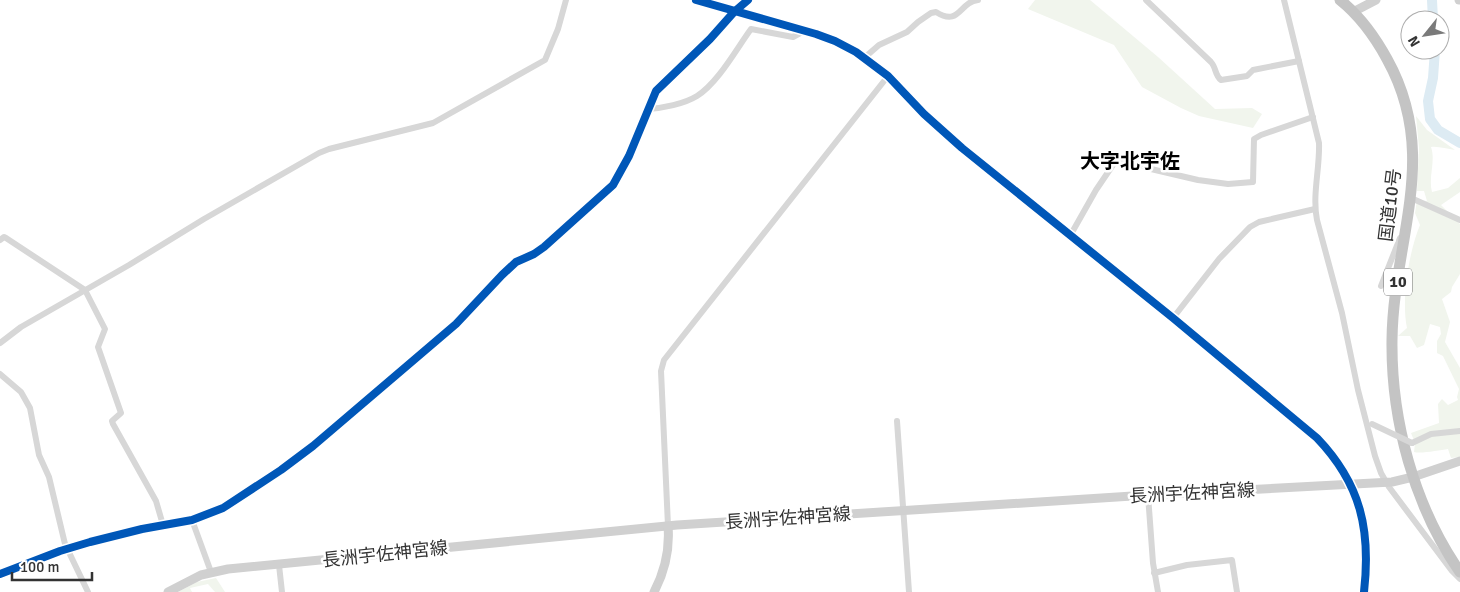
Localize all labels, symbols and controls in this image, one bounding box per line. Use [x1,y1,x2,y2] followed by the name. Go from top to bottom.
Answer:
[1400,10,1450,60] north arrow
[1404,33,1424,50] text: N
[1080,149,1180,174] district label: 大字北宇佐
[1375,167,1405,243] street label: 国道10号
[1384,268,1412,296] road number: 10
[1129,479,1255,507] street label: 長洲宇佐神宮線
[724,503,852,533] street label: 長洲宇佐神宮線
[321,536,449,572] street label: 長洲宇佐神宮線
[12,550,92,582] scale bar
[20,558,60,576] text: 100 m

